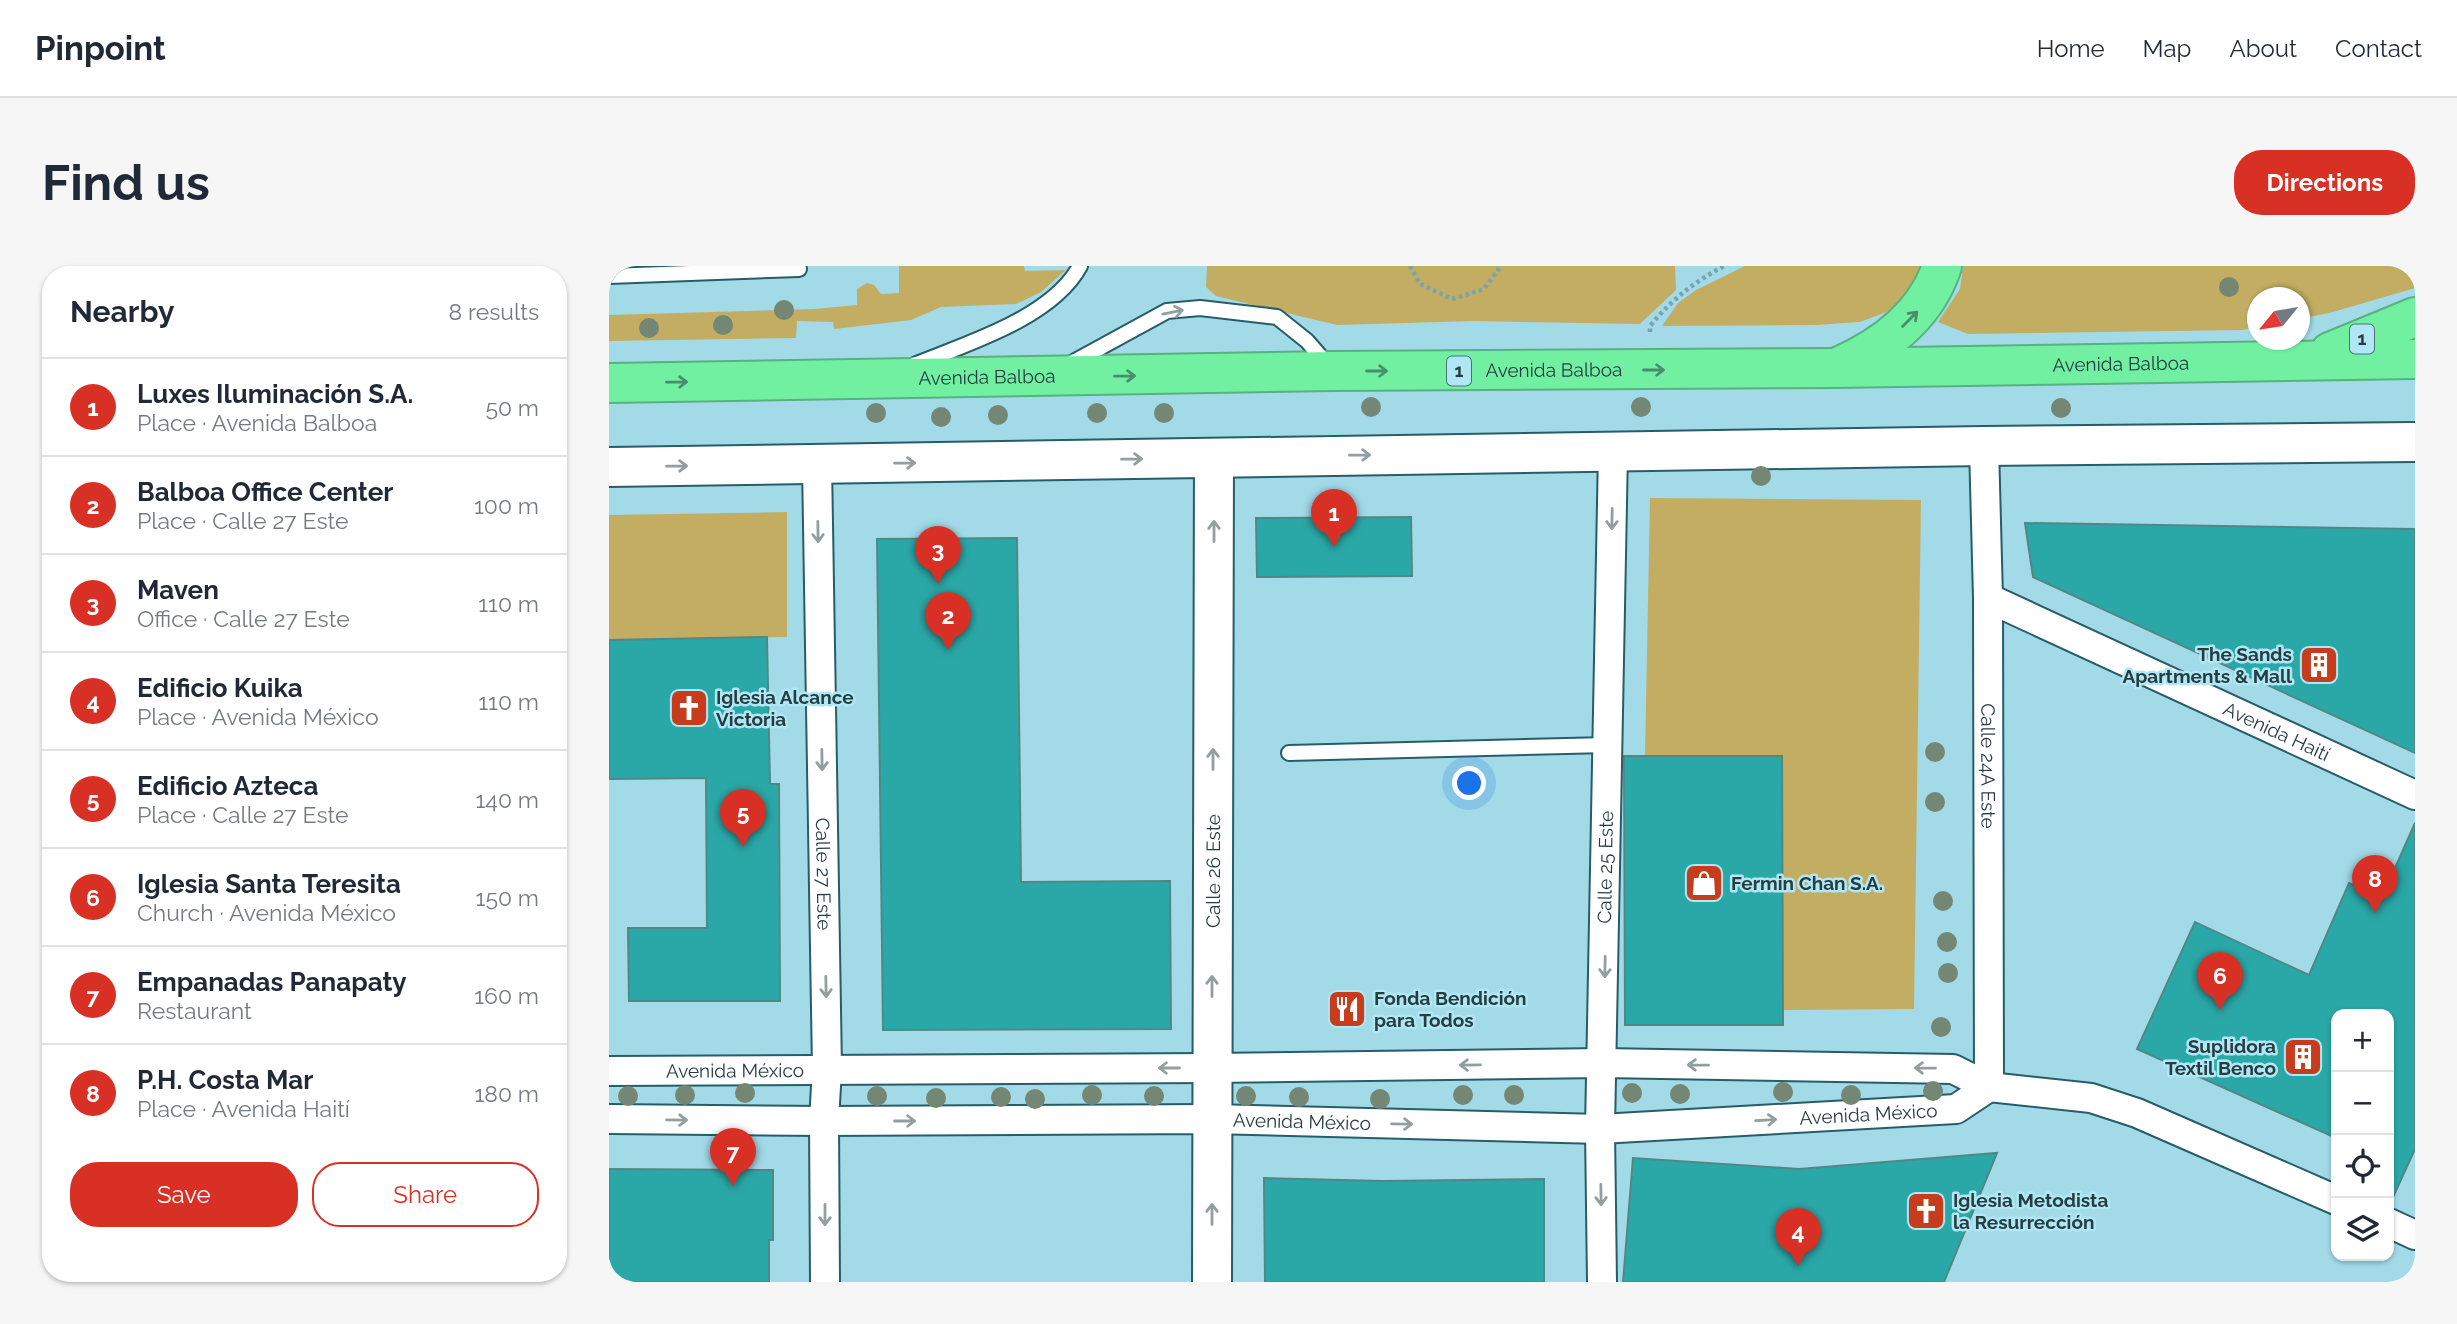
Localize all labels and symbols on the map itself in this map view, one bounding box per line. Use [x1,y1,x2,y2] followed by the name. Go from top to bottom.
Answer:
[2247,287,2310,350] north arrow
[1161,304,1183,317] one-way arrow
[1901,310,1918,327] one-way arrow
[2350,324,2374,354] road number: 1
[2052,352,2190,376] street label: Avenida Balboa
[1447,356,1471,386] road number: 1
[1485,358,1622,381] street label: Avenida Balboa
[1642,363,1665,376] one-way arrow
[1365,364,1388,378] one-way arrow
[918,365,1056,389] street label: Avenida Balboa
[1113,369,1136,383] one-way arrow
[665,375,688,389] one-way arrow
[1348,449,1371,462] one-way arrow
[1120,452,1143,466] one-way arrow
[893,456,916,469] one-way arrow
[665,459,688,473] one-way arrow
[1311,489,1357,547] pin: 1
[1605,507,1619,530] one-way arrow
[812,520,825,543] one-way arrow
[1207,520,1221,543] one-way arrow
[915,526,961,584] pin: 3
[925,592,971,650] pin: 2
[2123,643,2293,687] place label: The Sands Apartments & Mall
[2298,644,2340,686] building icon: The Sands Apartments & Mall
[716,686,854,730] place label: Iglesia Alcance Victoria
[668,687,710,729] church icon: Iglesia Alcance Victoria
[2220,697,2334,766] street label: Avenida Haití
[1977,703,1999,829] street label: Calle 24A Este
[815,748,829,771] one-way arrow
[1206,748,1220,771] one-way arrow
[1452,766,1486,800] your location
[720,789,766,847] pin: 5
[1593,810,1617,924] street label: Calle 25 Este
[1202,814,1224,928] street label: Calle 26 Este
[812,817,836,931] street label: Calle 27 Este
[2352,855,2398,913] pin: 8
[1683,862,1725,904] shop icon: Fermin Chan S.A.
[1731,872,1883,894] place label: Fermin Chan S.A.
[2197,952,2243,1010] pin: 6
[1598,955,1611,978] one-way arrow
[819,975,832,998] one-way arrow
[1205,975,1219,998] one-way arrow
[1374,987,1526,1031] place label: Fonda Bendición para Todos
[1326,988,1368,1030] restaurant icon: Fonda Bendición para Todos
[2165,1035,2276,1079] place label: Suplidora Textil Benco
[2282,1036,2324,1078] building icon: Suplidora Textil Benco
[1459,1058,1482,1072] one-way arrow
[1686,1058,1709,1071] one-way arrow
[666,1059,804,1082] street label: Avenida México
[1158,1061,1181,1075] one-way arrow
[1914,1061,1937,1075] one-way arrow
[1799,1099,1938,1129] street label: Avenida México
[1233,1109,1371,1134] street label: Avenida México
[665,1113,688,1127] one-way arrow
[1754,1113,1777,1126] one-way arrow
[893,1114,916,1128] one-way arrow
[1390,1117,1413,1130] one-way arrow
[710,1128,756,1186] pin: 7
[1594,1183,1608,1206] one-way arrow
[1953,1189,2108,1233] place label: Iglesia Metodista la Resurrección
[1905,1190,1947,1232] church icon: Iglesia Metodista la Resurrección
[818,1203,831,1226] one-way arrow
[1205,1203,1219,1226] one-way arrow
[1775,1208,1821,1266] pin: 4

